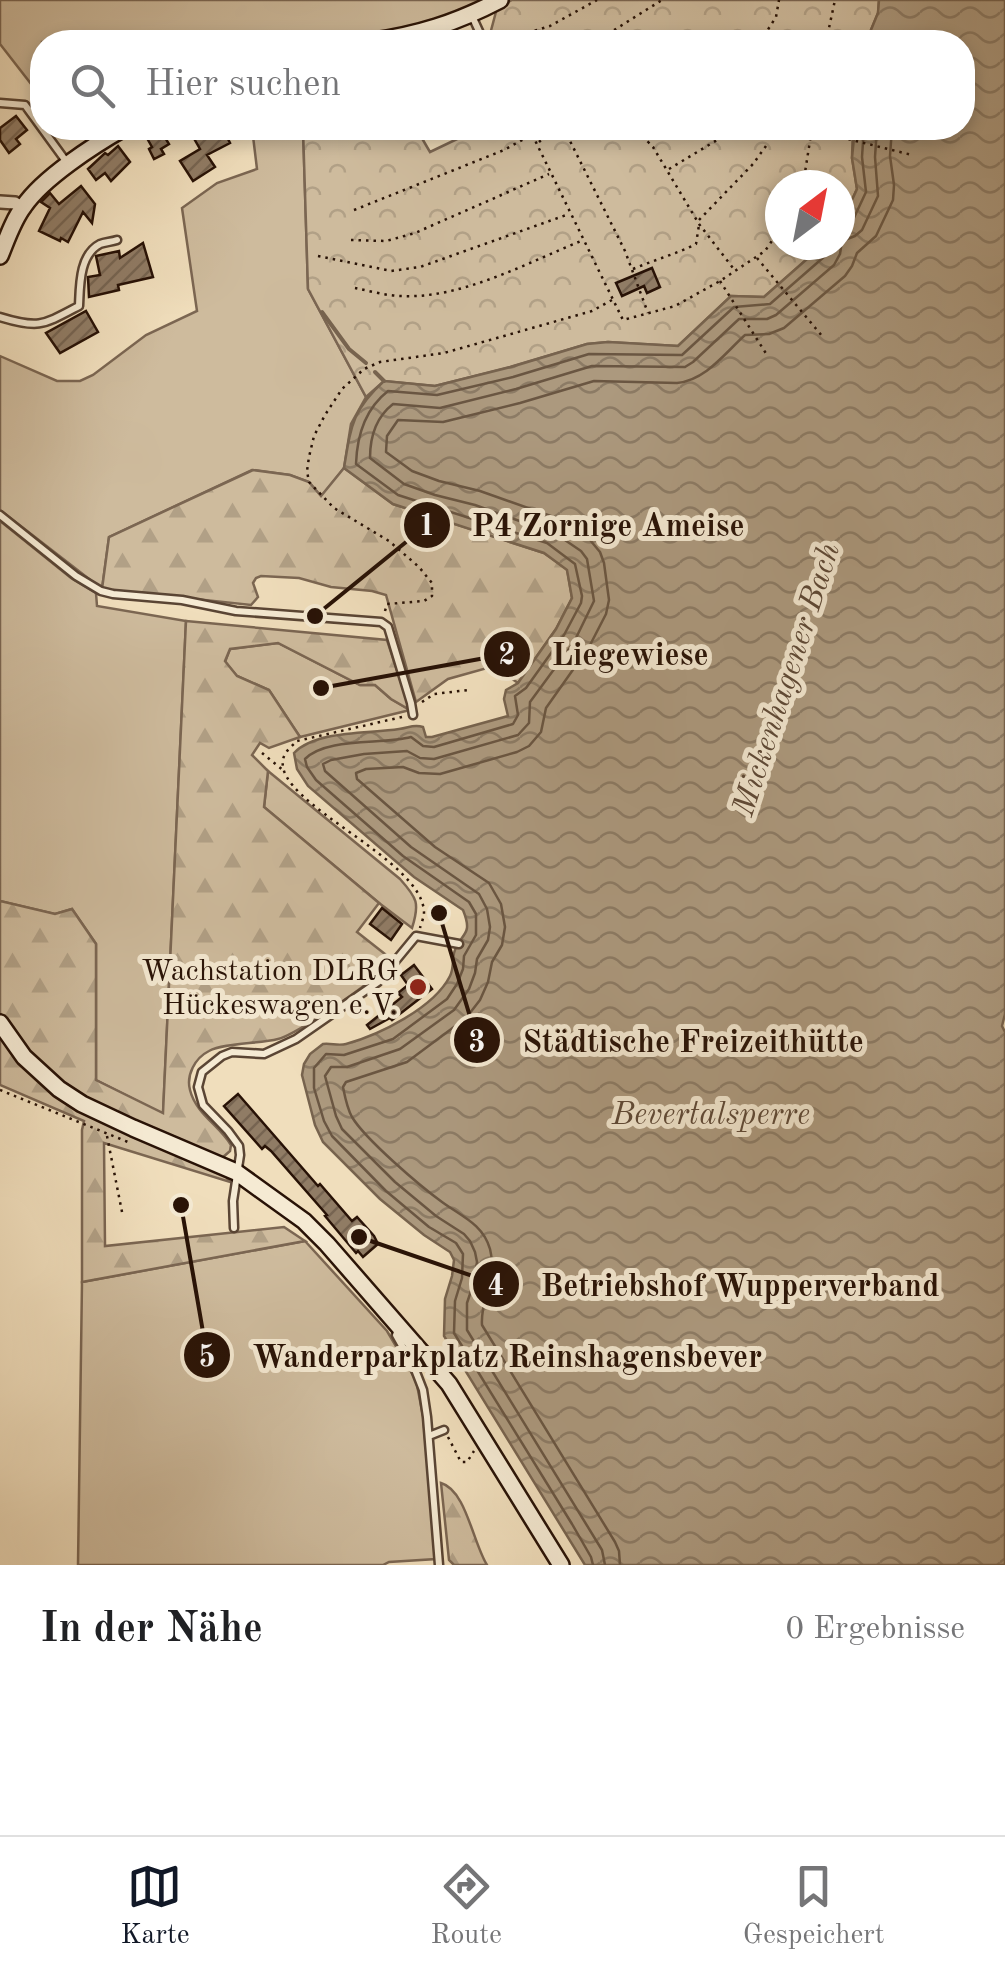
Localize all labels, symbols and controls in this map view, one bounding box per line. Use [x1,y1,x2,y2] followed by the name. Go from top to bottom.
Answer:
[30,30,975,140] search box
[65,58,120,113] icon: search
[145,66,341,104] text: Hier suchen
[765,170,855,260] north arrow
[402,494,765,556] callout: P4 Zornige Ameise
[418,512,436,542] text: 1
[471,512,745,544] text: P4 Zornige Ameise
[728,539,847,822] water label: Mickenhagener Bach
[482,623,729,685] callout: Liegewiese
[498,641,516,671] text: 2
[551,641,709,673] text: Liegewiese
[141,957,398,1021] place label: Wachstation DLRG Hückeswagen e.V.
[407,976,429,998] marker: Wachstation DLRG Hückeswagen e.V.
[452,1009,884,1071] callout: Städtische Freizeithütte
[468,1028,486,1058] text: 3
[522,1028,864,1060] text: Städtische Freizeithütte
[611,1100,810,1132] water label: Bevertalsperre
[471,1253,960,1315] callout: Betriebshof Wupperverband
[487,1272,505,1302] text: 4
[541,1272,939,1304] text: Betriebshof Wupperverband
[182,1324,782,1386] callout: Wanderparkplatz Reinshagensbever
[198,1343,216,1373] text: 5
[252,1343,762,1375] text: Wanderparkplatz Reinshagensbever
[40,1609,263,1651] text: In der Nähe
[785,1614,965,1646] text: 0 Ergebnisse
[120,1859,190,1954] tab: Karte
[430,1859,502,1954] tab: Route
[743,1859,885,1954] tab: Gespeichert

